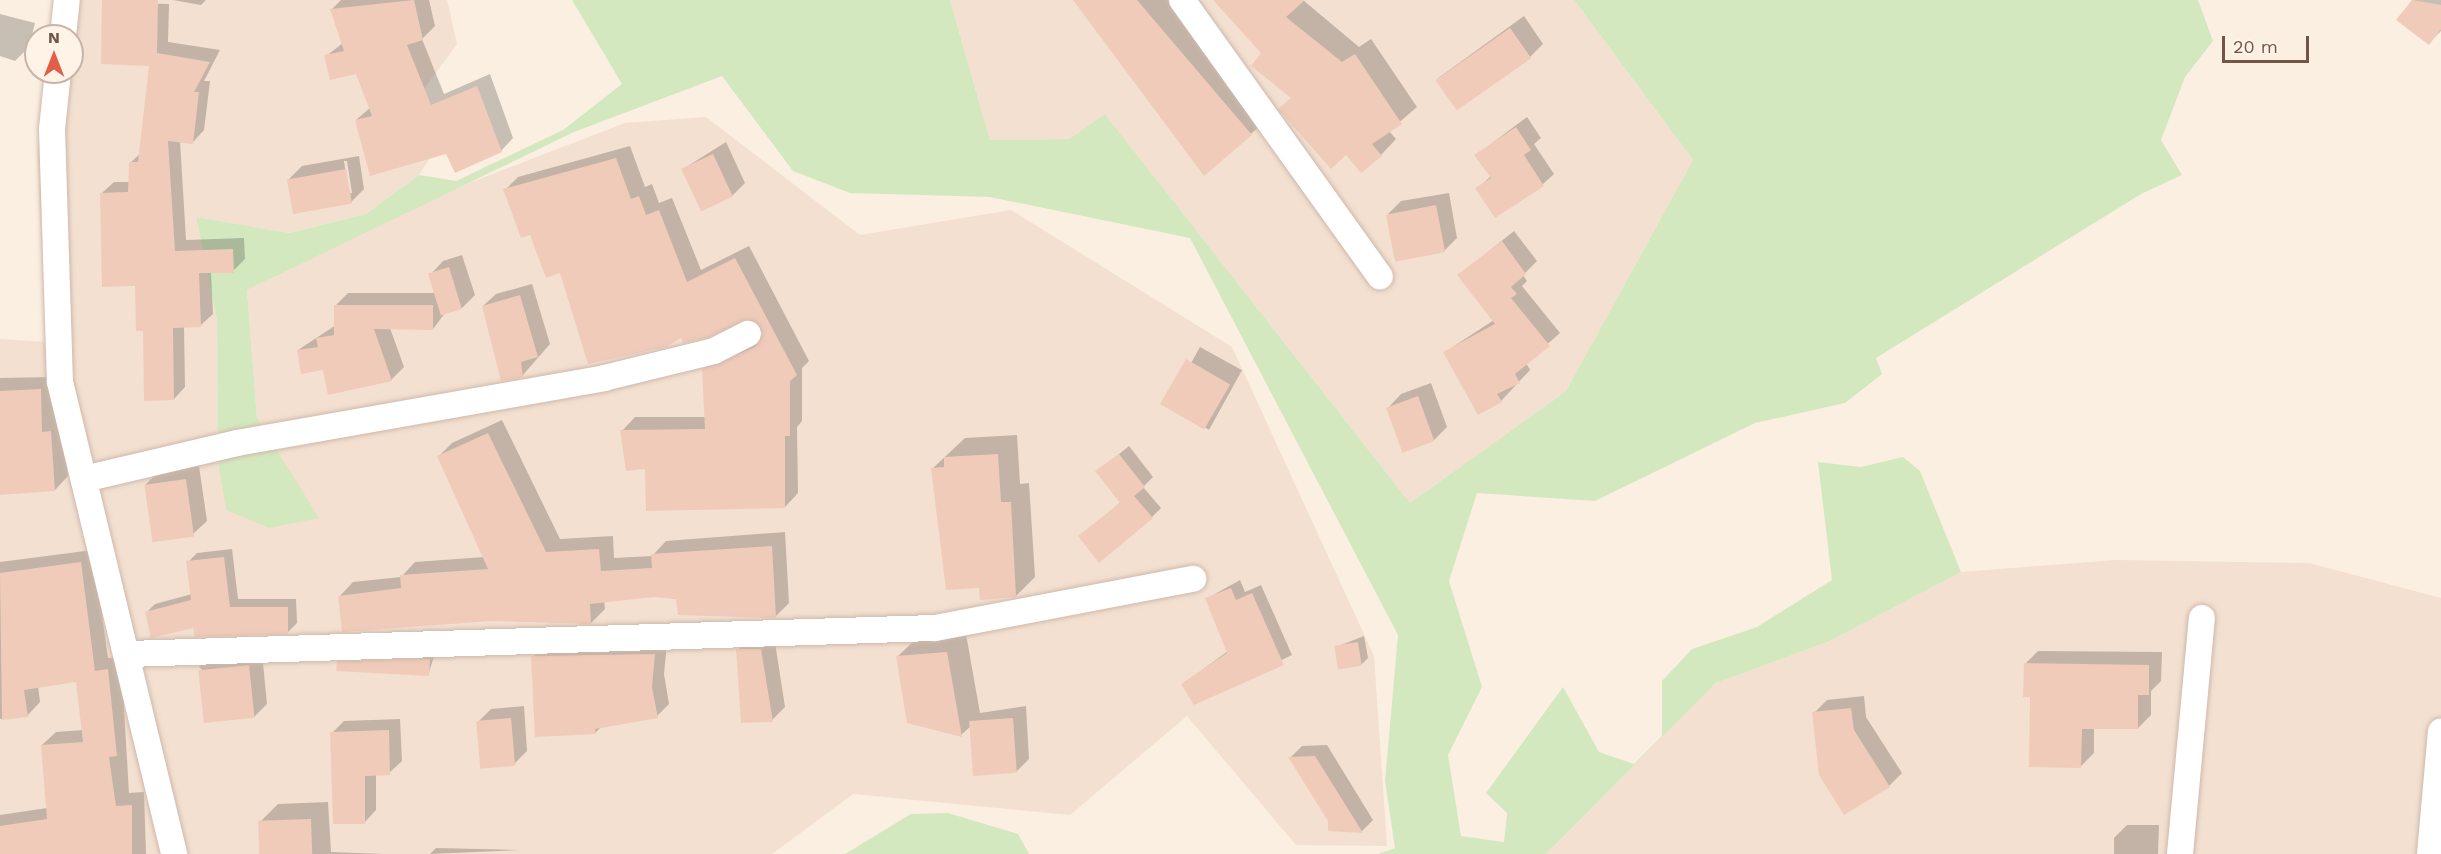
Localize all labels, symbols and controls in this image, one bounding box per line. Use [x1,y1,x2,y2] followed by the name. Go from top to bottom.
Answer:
[24,24,84,84] north arrow
[2225,24,2312,62] scale bar
[48,28,60,47] text: N
[2233,36,2278,57] text: 20 m

